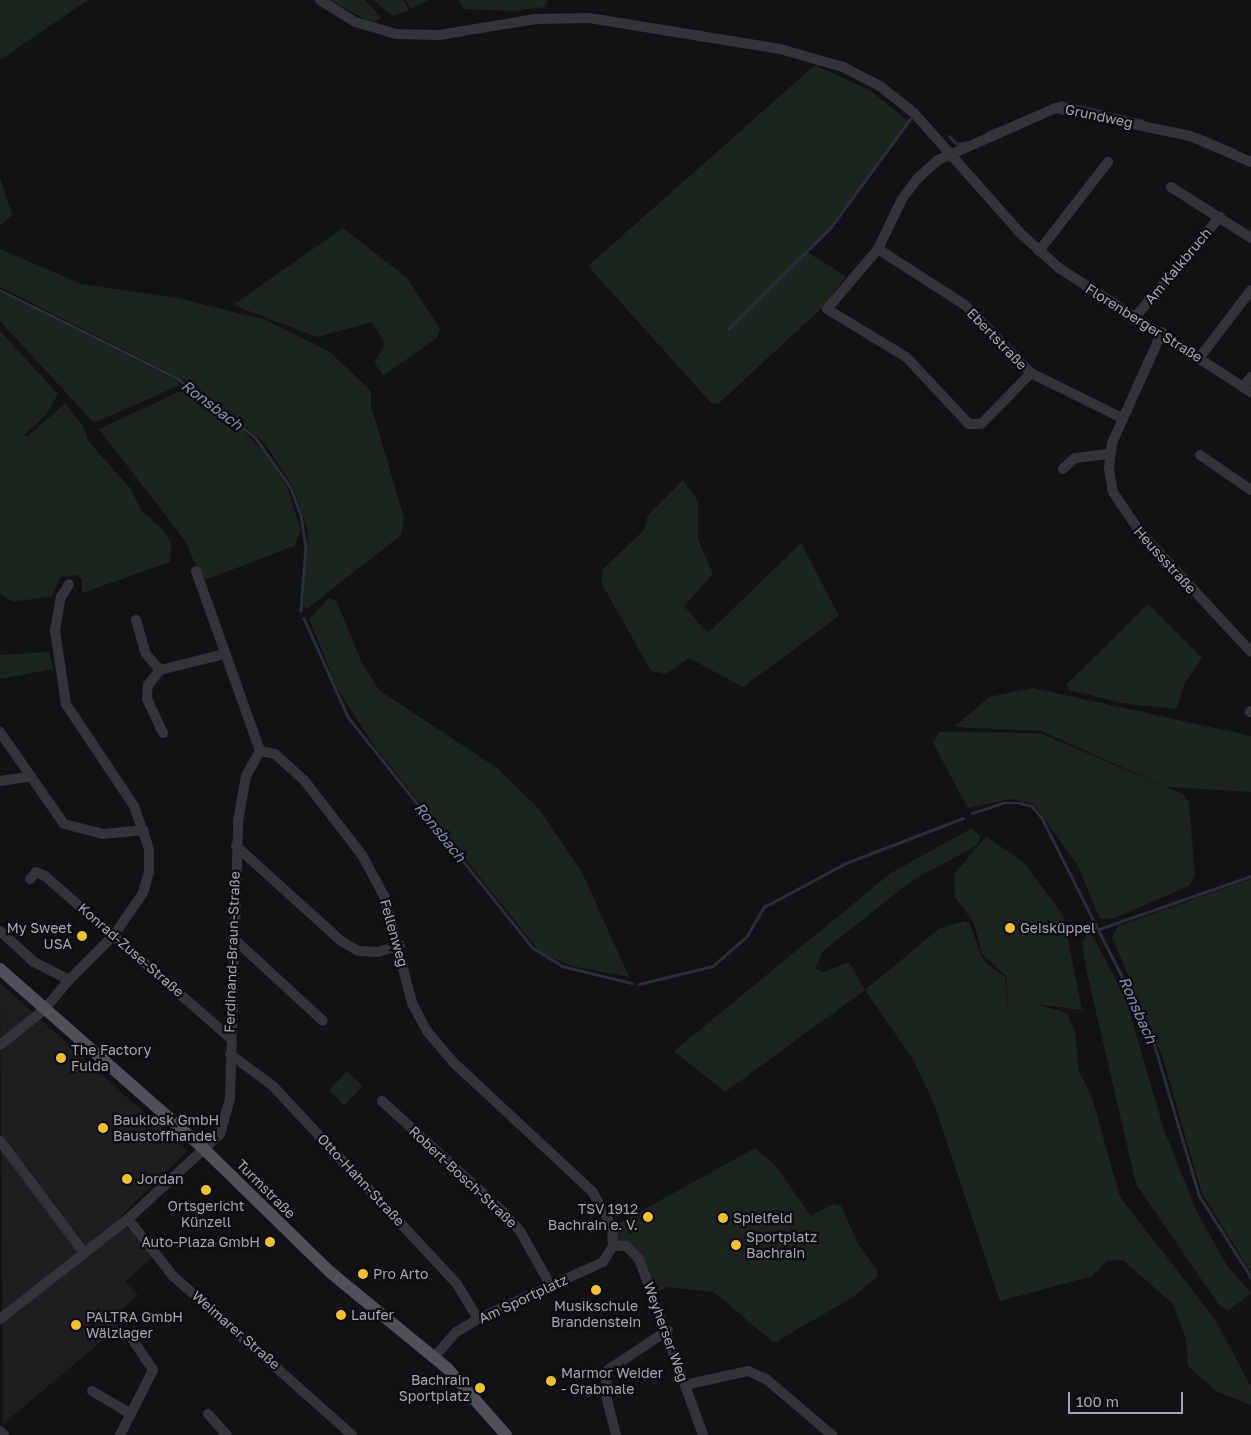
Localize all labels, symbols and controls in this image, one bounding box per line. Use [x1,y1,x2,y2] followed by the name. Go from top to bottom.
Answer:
[1064,101,1134,131] street label: Grundweg
[1141,225,1215,307] street label: Am Kalkbruch
[1082,280,1206,366] street label: Florenberger Straße
[963,305,1031,373] street label: Ebertstraße
[178,376,246,434] water label: Ronsbach
[1130,523,1200,597] street label: Heussstraße
[411,799,469,865] water label: Ronsbach
[221,871,243,1033] street label: Ferdinand-Braun-Straße
[376,897,412,969] street label: Fellenweg
[75,899,187,1001] street label: Konrad-Zuse-Straße
[7,920,72,952] place label: My Sweet USA
[1020,920,1095,936] place label: Geisküppel
[1004,922,1016,934] marker: Geisküppel
[76,930,88,942] marker: My Sweet USA
[1115,974,1161,1046] water label: Ronsbach
[71,1042,151,1074] place label: The Factory Fulda
[55,1052,67,1064] marker: The Factory Fulda
[113,1112,219,1144] place label: Baukiosk GmbH Baustoffhandel
[97,1122,109,1134] marker: Baukiosk GmbH Baustoffhandel
[406,1123,520,1231] street label: Robert-Bosch-Straße
[314,1130,408,1230] street label: Otto-Hahn-Straße
[233,1156,299,1222] street label: Turmstraße
[137,1171,184,1187] place label: Jordan
[121,1173,133,1185] marker: Jordan
[200,1184,212,1196] marker: Ortsgericht Künzell
[168,1198,244,1230] place label: Ortsgericht Künzell
[548,1201,638,1234] place label: TSV 1912 Bachrain e. V.
[733,1210,793,1226] place label: Spielfeld
[642,1211,654,1223] marker: TSV 1912 Bachrain e. V.
[717,1212,729,1224] marker: Spielfeld
[746,1229,817,1262] place label: Sportplatz Bachrain
[141,1234,260,1250] place label: Auto-Plaza GmbH
[264,1236,276,1248] marker: Auto-Plaza GmbH
[730,1239,742,1251] marker: Sportplatz Bachrain
[373,1266,429,1282] place label: Pro Arto
[357,1268,369,1280] marker: Pro Arto
[476,1271,570,1327] street label: Am Sportplatz
[640,1280,692,1384] street label: Weyherser Weg
[590,1284,602,1296] marker: Musikschule Brandenstein
[189,1287,283,1373] street label: Weimarer Straße
[551,1298,641,1330] place label: Musikschule Brandenstein
[351,1307,394,1323] place label: Laufer
[86,1309,183,1341] place label: PALTRA GmbH Wälzlager
[335,1309,347,1321] marker: Laufer
[70,1319,82,1331] marker: PALTRA GmbH Wälzlager
[561,1365,663,1398] place label: Marmor Weider - Grabmale
[399,1372,470,1404] place label: Bachrain Sportplatz
[545,1375,557,1387] marker: Marmor Weider - Grabmale
[474,1382,486,1394] marker: Bachrain Sportplatz
[1071,1382,1186,1414] scale bar
[1076,1392,1119,1410] text: 100 m

